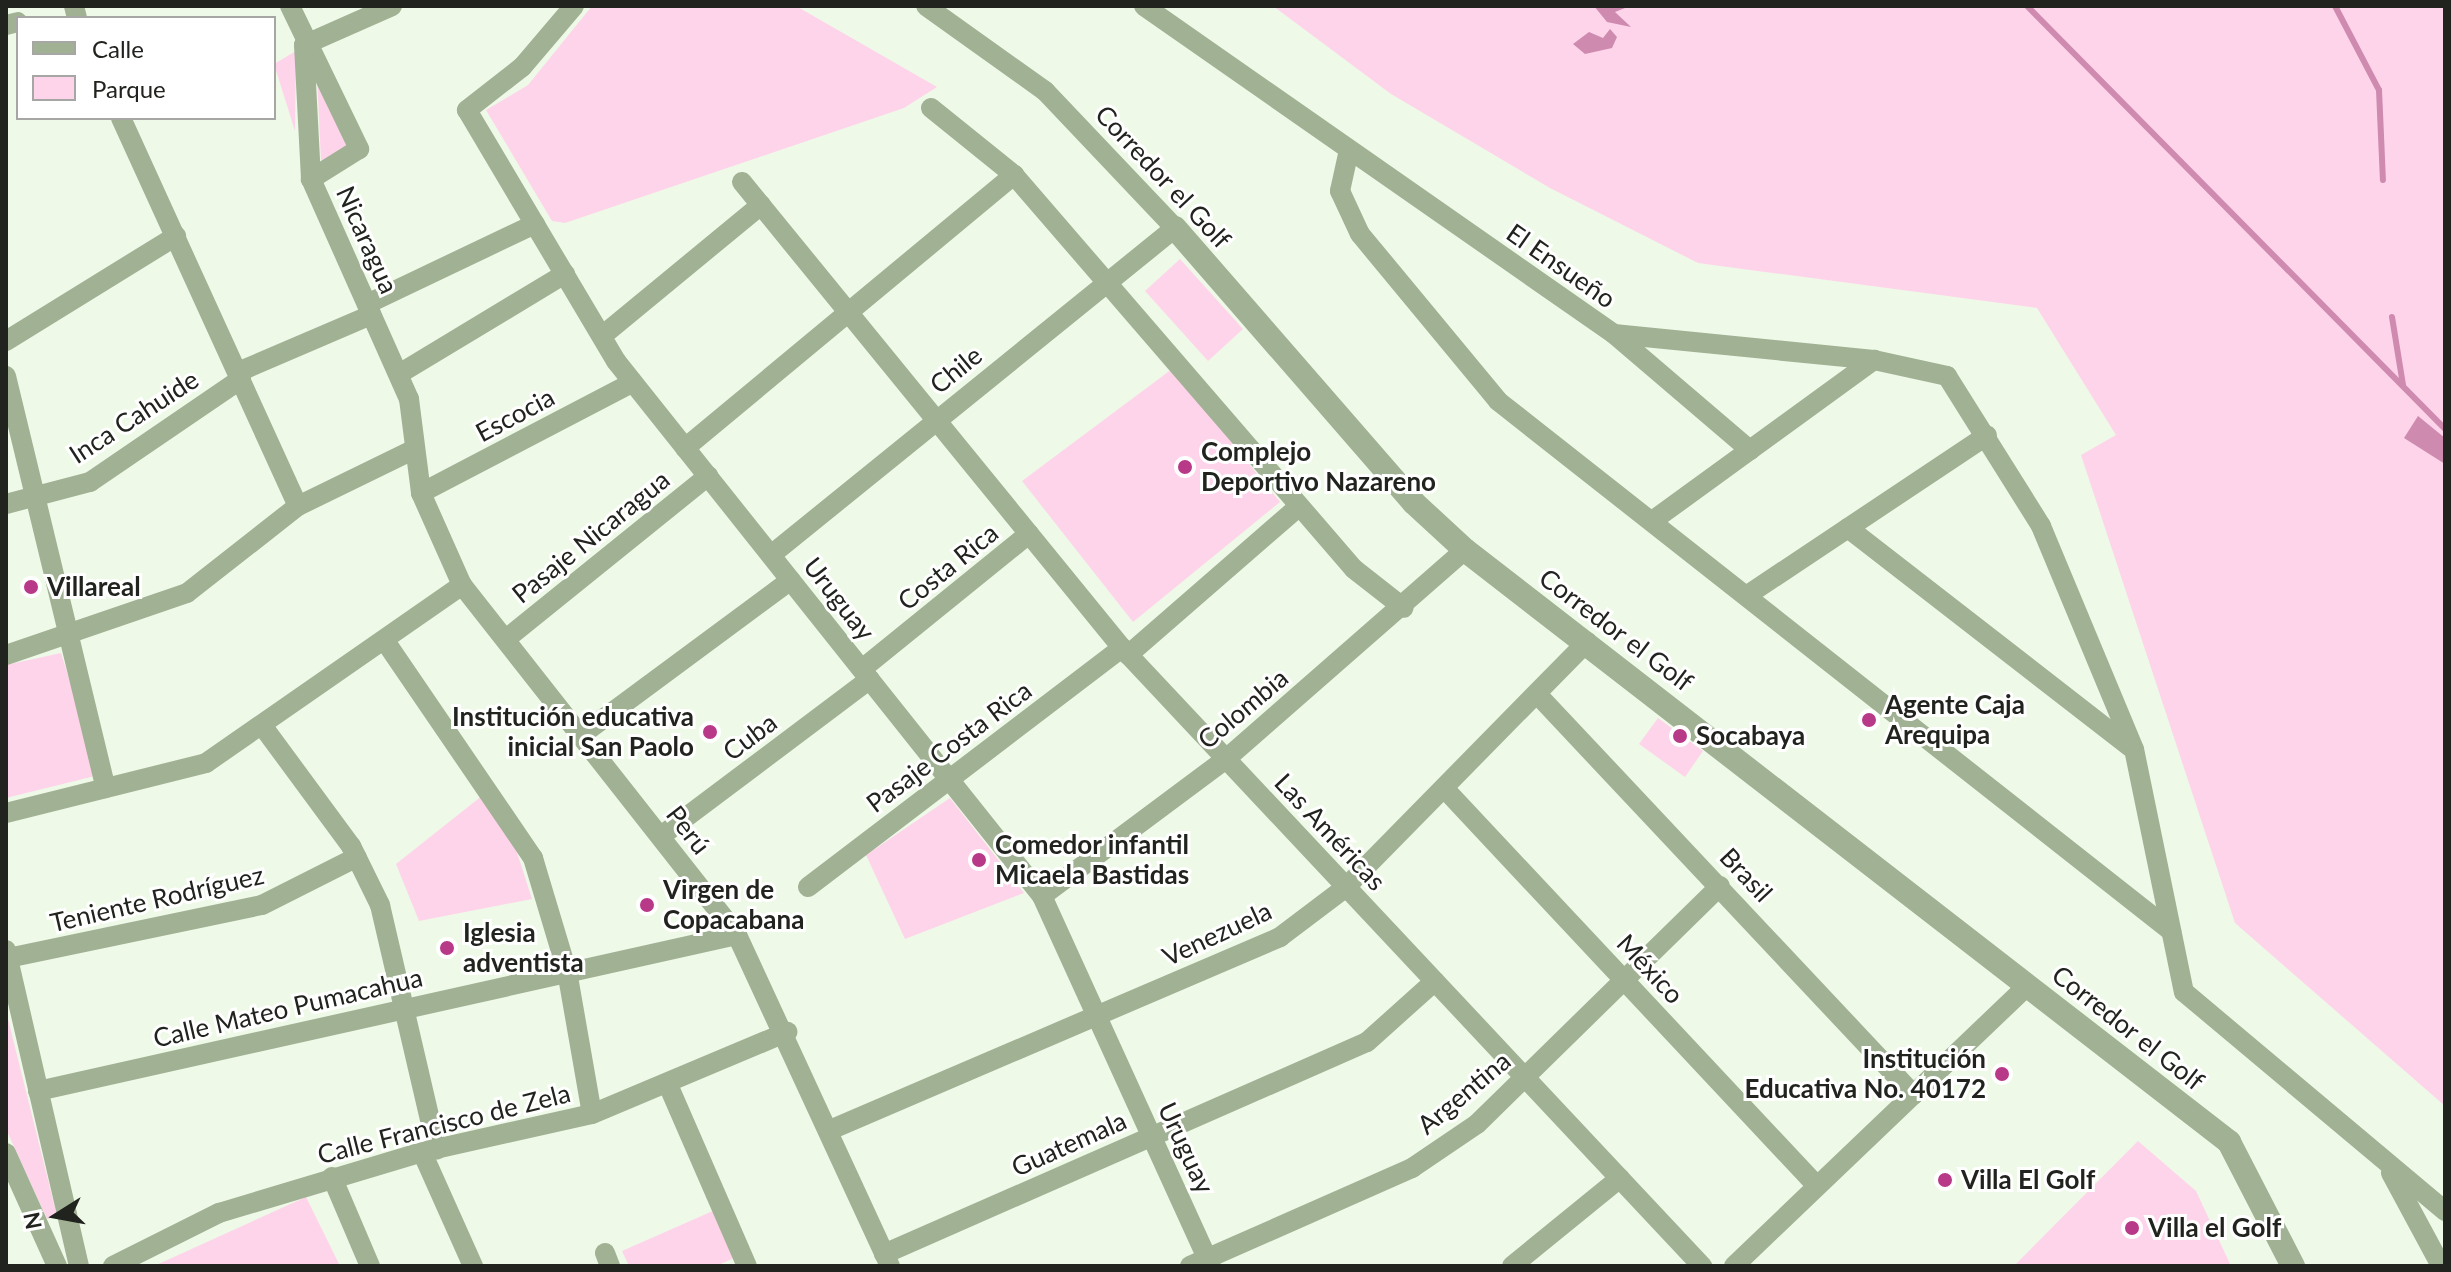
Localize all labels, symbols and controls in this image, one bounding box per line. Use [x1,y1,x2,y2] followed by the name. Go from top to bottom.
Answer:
[16,16,276,120] legend
[92,34,144,63] text: Calle
[92,74,166,103] text: Parque
[1089,99,1237,255] street label: Corredor el Golf
[329,181,405,299] street label: Nicaragua
[1501,217,1621,315] street label: El Ensueño
[924,340,988,400] street label: Chile
[64,364,204,470] street label: Inca Cahuide
[470,381,560,449] street label: Escocia
[1201,436,1436,498] place label: Complejo Deportivo Nazareno
[1176,458,1194,476] marker: Complejo Deportivo Nazareno
[506,464,676,610] street label: Pasaje Nicaragua
[892,517,1004,617] street label: Costa Rica
[797,551,881,647] street label: Uruguay
[1533,562,1699,698] street label: Corredor el Golf
[47,571,141,603] place label: Villareal
[22,578,40,596] marker: Villareal
[1192,662,1294,756] street label: Colombia
[860,675,1038,819] street label: Pasaje Costa Rica
[1885,689,2025,750] place label: Agente Caja Arequipa
[452,701,694,762] place label: Institución educativa inicial San Paolo
[717,707,783,767] street label: Cuba
[1860,711,1878,729] marker: Agente Caja Arequipa
[1696,720,1805,752] place label: Socabaya
[701,723,719,741] marker: Institución educativa inicial San Paolo
[1671,727,1689,745] marker: Socabaya
[1268,767,1392,897] street label: Las Américas
[660,800,716,860] street label: Perú
[995,829,1189,890] place label: Comedor infantil Micaela Bastidas
[1713,842,1779,908] street label: Brasil
[970,851,988,869] marker: Comedor infantil Micaela Bastidas
[47,859,267,939] street label: Teniente Rodríguez
[663,874,804,936] place label: Virgen de Copacabana
[1158,895,1276,973] street label: Venezuela
[638,896,656,914] marker: Virgen de Copacabana
[463,917,584,978] place label: Iglesia adventista
[1610,928,1690,1010] street label: México
[438,939,456,957] marker: Iglesia adventista
[2046,959,2210,1097] street label: Corredor el Golf
[150,962,426,1054] street label: Calle Mateo Pumacahua
[1744,1043,1986,1104] place label: Institución Educativa No. 40172
[1411,1045,1517,1141] street label: Argentina
[1993,1065,2011,1083] marker: Institución Educativa No. 40172
[314,1077,574,1171] street label: Calle Francisco de Zela
[1151,1098,1221,1198] street label: Uruguay
[1007,1105,1131,1183] street label: Guatemala
[1961,1164,2095,1196] place label: Villa El Golf
[1936,1171,1954,1189] marker: Villa El Golf
[16,1176,96,1256] north arrow
[17,1210,47,1232] text: N
[2148,1212,2281,1244] place label: Villa el Golf
[2123,1219,2141,1237] marker: Villa el Golf

